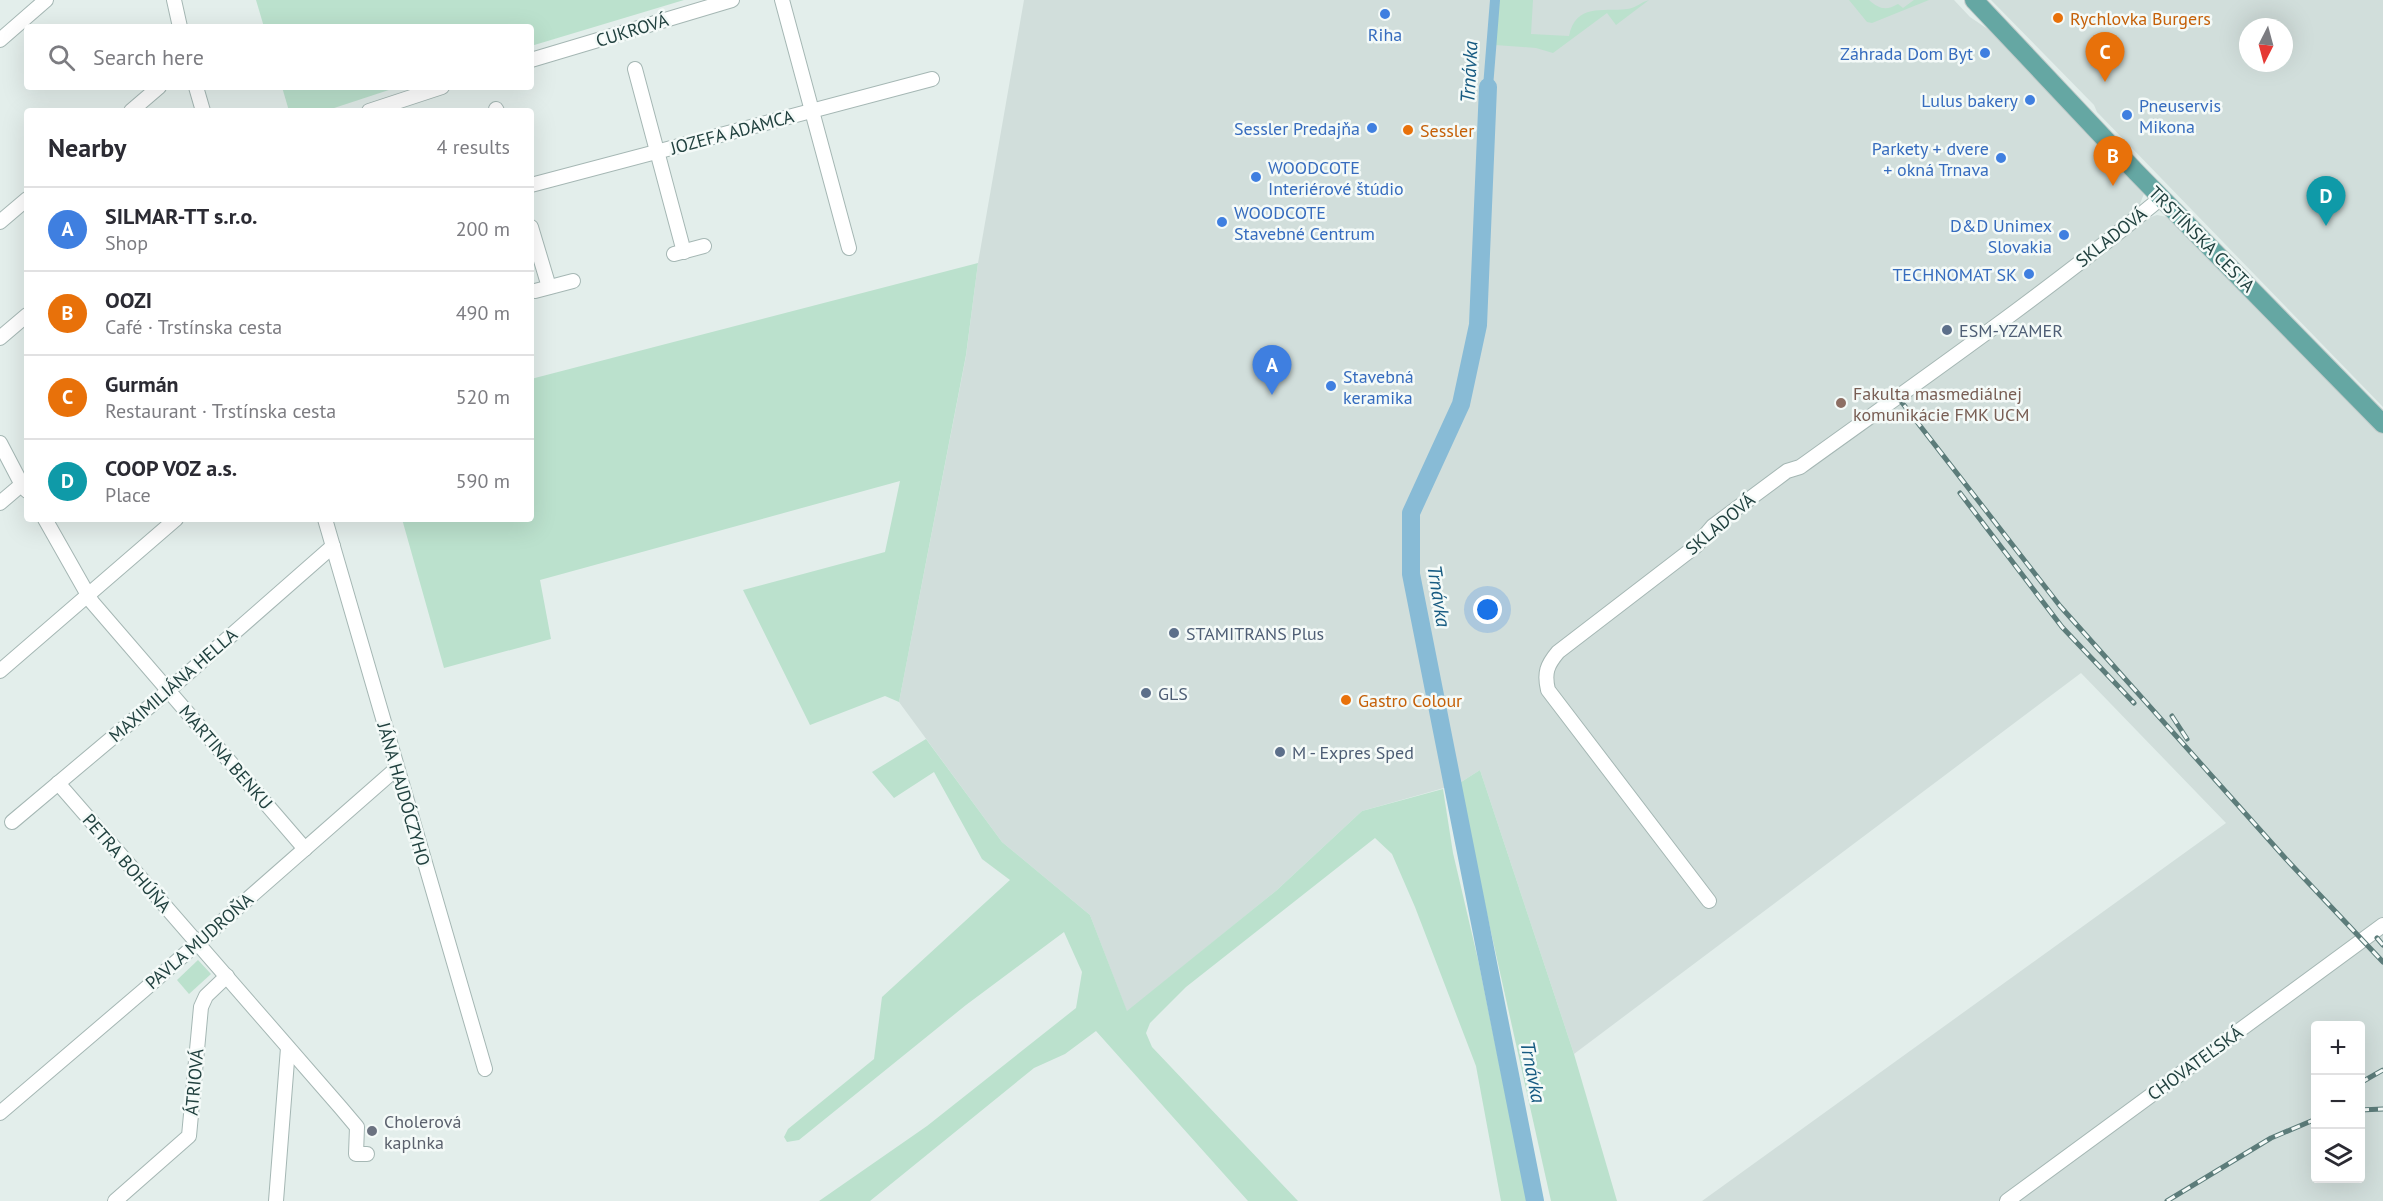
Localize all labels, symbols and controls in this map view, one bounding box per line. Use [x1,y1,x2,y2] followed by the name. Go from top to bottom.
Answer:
[1378,7,1392,21] marker: Riha
[2070,7,2211,30] place label: Rychlovka Burgers
[593,8,672,52] street label: CUKROVÁ
[2051,11,2065,25] marker: Rychlovka Burgers
[2239,18,2293,72] north arrow
[1368,23,1402,46] place label: Riha
[24,24,534,90] search box
[2086,32,2124,82] pin: C
[1454,40,1484,104] water label: Trnávka
[45,41,78,74] icon: search
[1840,42,1973,65] place label: Záhrada Dom Byt
[93,43,204,71] text: Search here
[1978,46,1992,60] marker: Záhrada Dom Byt
[1921,89,2019,112] place label: Lulus bakery
[2023,93,2037,107] marker: Lulus bakery
[2139,94,2221,138] place label: Pneuservis Mikona
[667,104,797,160] street label: JOZEFA ADAMCA
[2120,108,2134,122] marker: Pneuservis Mikona
[1234,117,1360,140] place label: Sessler Predajňa
[1420,119,1474,142] place label: Sessler
[1365,121,1379,135] marker: Sessler Predajňa
[1401,123,1415,137] marker: Sessler
[48,131,126,164] text: Nearby
[437,134,510,160] text: 4 results
[2094,136,2132,186] pin: B
[1872,137,1989,181] place label: Parkety + dvere + okná Trnava
[1994,151,2008,165] marker: Parkety + dvere + okná Trnava
[1268,156,1404,200] place label: WOODCOTE Interiérové štúdio
[1249,170,1263,184] marker: WOODCOTE Interiérové štúdio
[2306,176,2346,226] pin: D
[2144,181,2260,297] street label: TRSTÍNSKA CESTA
[1234,201,1375,245] place label: WOODCOTE Stavebné Centrum
[105,202,258,230] text: SILMAR-TT s.r.o.
[2071,202,2152,272] street label: SKLADOVÁ
[1950,214,2052,258] place label: D&D Unimex Slovakia
[1215,215,1229,229] marker: WOODCOTE Stavebné Centrum
[61,216,74,242] text: A
[456,216,510,242] text: 200 m
[2057,228,2071,242] marker: D&D Unimex Slovakia
[105,230,148,256] text: Shop
[1892,263,2017,286] place label: TECHNOMAT SK
[2022,267,2036,281] marker: TECHNOMAT SK
[105,286,152,314] text: OOZI
[62,300,73,326] text: B
[456,300,510,326] text: 490 m
[105,314,282,340] text: Café · Trstínska cesta
[1959,319,2063,342] place label: ESM-YZAMER
[1940,323,1954,337] marker: ESM-YZAMER
[1252,346,1292,395] pin: A
[1343,365,1414,409] place label: Stavebná keramika
[105,370,179,398] text: Gurmán
[1324,379,1338,393] marker: Stavebná keramika
[1853,382,2030,426] place label: Fakulta masmediálnej komunikácie FMK UCM
[62,384,73,410] text: C
[456,384,510,410] text: 520 m
[1834,396,1848,410] marker: Fakulta masmediálnej komunikácie FMK UCM
[105,398,336,424] text: Restaurant · Trstínska cesta
[105,454,237,482] text: COOP VOZ a.s.
[61,468,74,494] text: D
[456,468,510,494] text: 590 m
[105,482,151,508] text: Place
[1680,488,1760,560] street label: SKLADOVÁ
[1421,563,1457,629] water label: Trnávka
[1473,595,1502,624] your location
[1186,622,1324,645] place label: STAMITRANS Plus
[104,623,242,747] street label: MAXIMILIÁNA HELLA
[1167,626,1181,640] marker: STAMITRANS Plus
[1158,682,1188,705] place label: GLS
[1139,686,1153,700] marker: GLS
[1358,689,1462,712] place label: Gastro Colour
[1339,693,1353,707] marker: Gastro Colour
[174,700,278,814] street label: MARTINA BENKU
[372,719,435,868] street label: JÁNA HAJDÓCZYHO
[1292,741,1414,764] place label: M - Expres Sped
[1273,745,1287,759] marker: M - Expres Sped
[78,809,177,918] street label: PETRA BOHÚŇA
[140,888,258,994] street label: PAVLA MUDROŇA
[2143,1020,2248,1105] street label: CHOVATEĽSKÁ
[2311,1021,2365,1183] map controls
[2311,1021,2365,1075] button: +
[1514,1039,1552,1105] water label: Trnávka
[180,1047,208,1116] street label: ÁTRIOVÁ
[2311,1075,2365,1129] button: −
[384,1110,461,1154] place label: Cholerová kaplnka
[365,1124,379,1138] marker: Cholerová kaplnka
[2311,1129,2365,1183] button: layers

